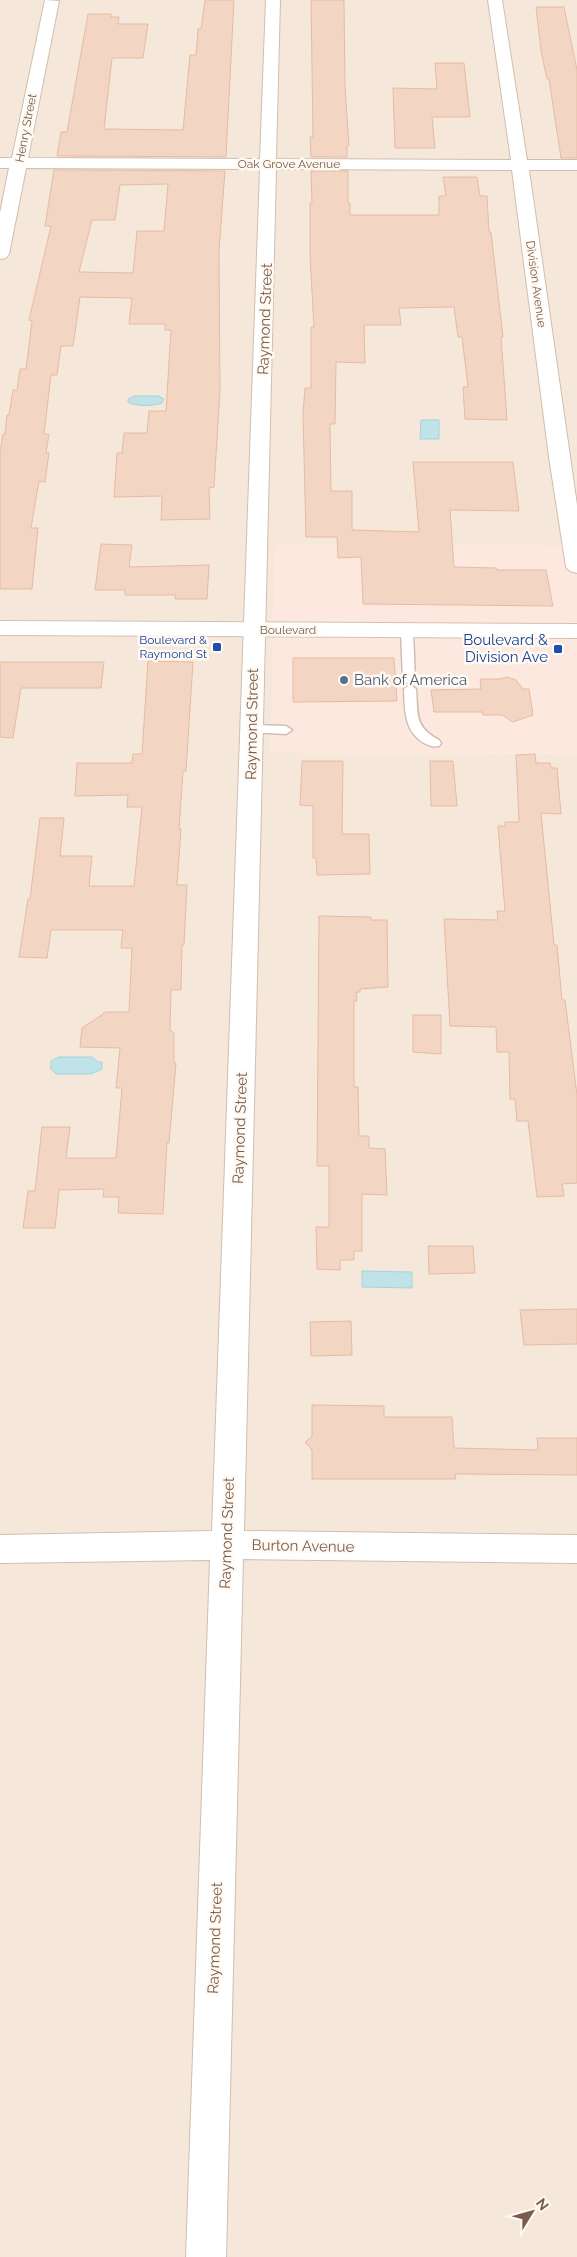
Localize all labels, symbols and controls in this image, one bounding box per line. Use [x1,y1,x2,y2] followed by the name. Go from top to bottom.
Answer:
[12,93,40,163] street label: Henry Street
[238,157,340,171] street label: Oak Grove Avenue
[523,240,549,328] street label: Division Avenue
[254,263,276,375] street label: Raymond Street
[260,623,316,637] street label: Boulevard
[463,631,548,666] place label: Boulevard & Division Ave
[139,633,207,661] place label: Boulevard & Raymond St
[211,641,223,653] marker: Boulevard & Raymond St
[552,643,564,655] marker: Boulevard & Division Ave
[242,668,262,780] street label: Raymond Street
[354,671,467,689] place label: Bank of America
[338,674,350,686] marker: Bank of America
[229,1072,251,1184] street label: Raymond Street
[216,1477,238,1589] street label: Raymond Street
[251,1536,355,1556] street label: Burton Avenue
[204,1882,226,1994] street label: Raymond Street
[507,2187,557,2237] north arrow
[533,2195,552,2213] text: N

